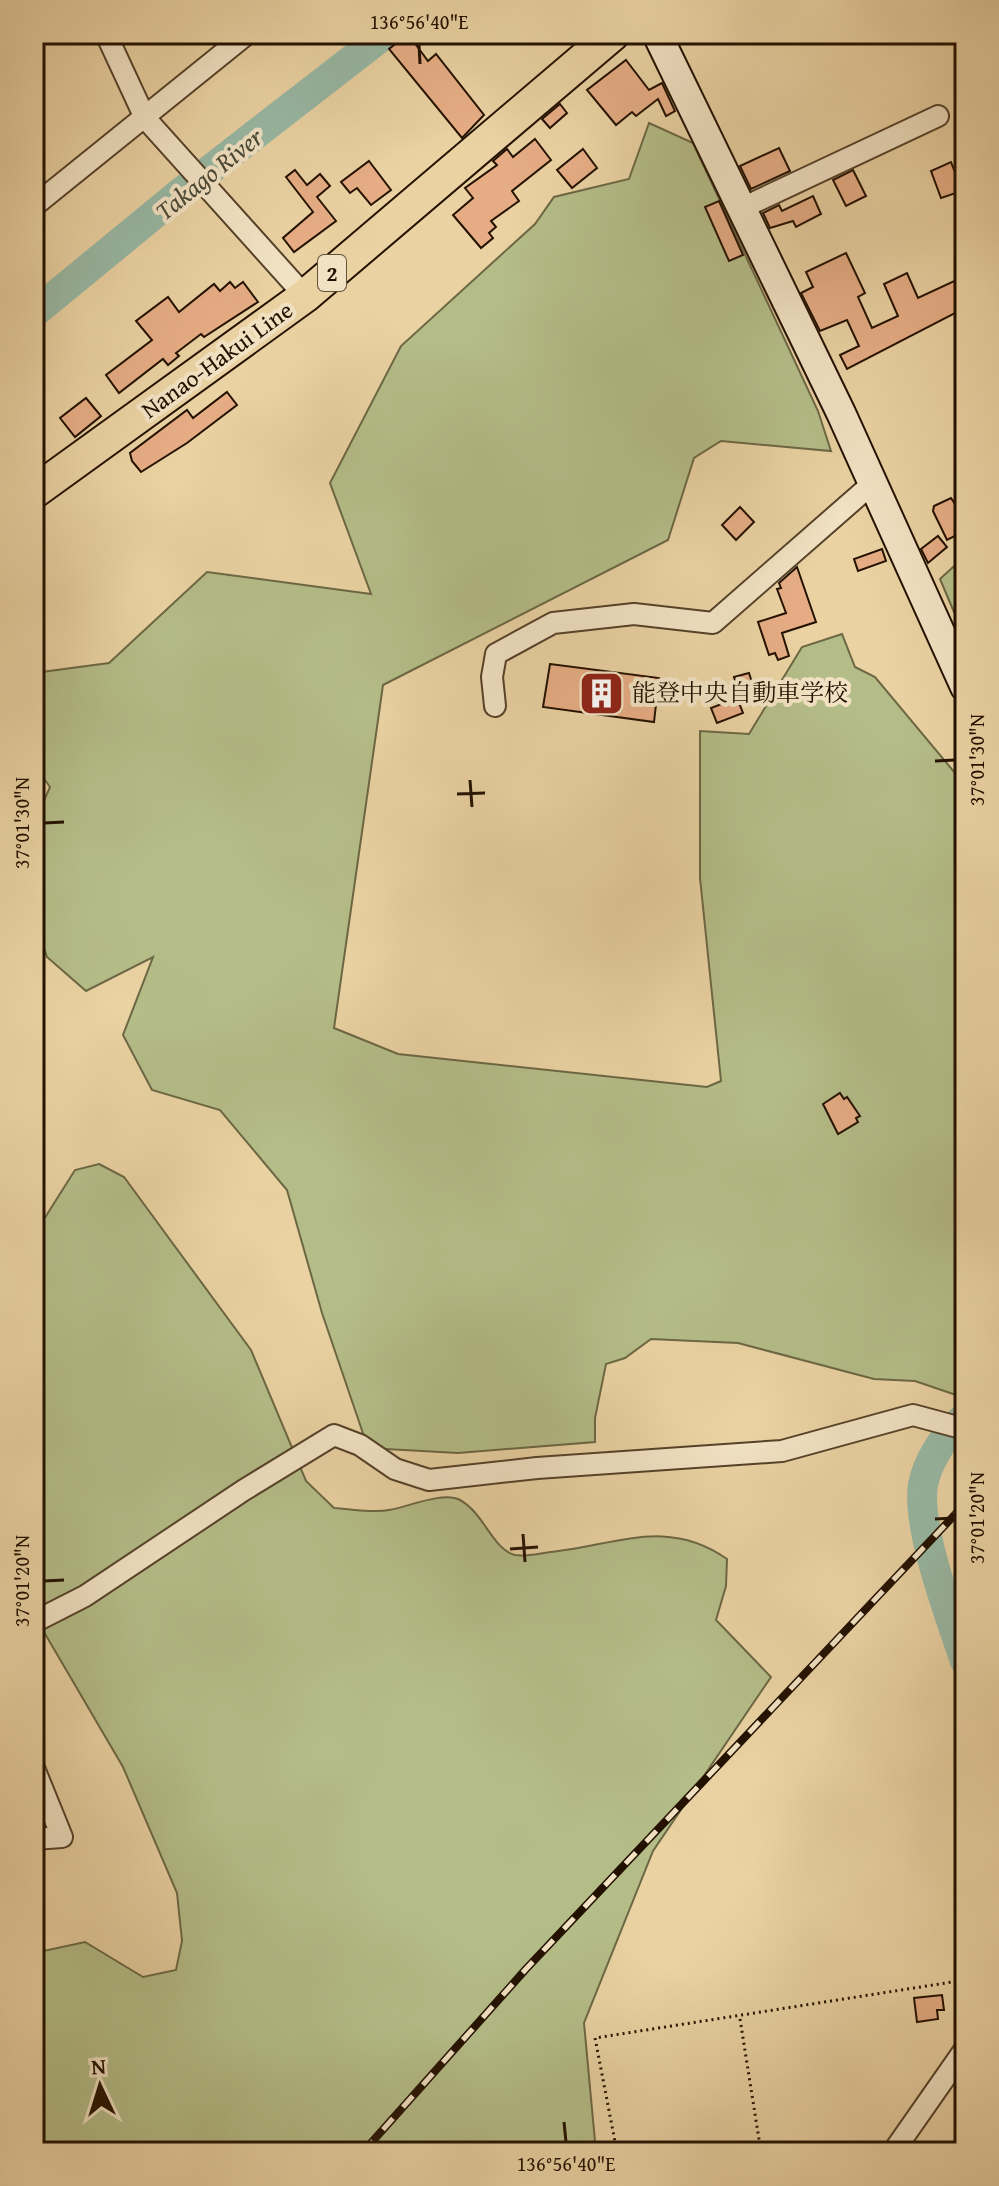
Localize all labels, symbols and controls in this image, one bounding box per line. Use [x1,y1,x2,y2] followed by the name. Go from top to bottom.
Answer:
[370,7,468,36] text: 136°56'40"E
[146,117,272,229] water label: Takago River
[318,255,346,291] road number: 2
[134,293,300,427] street label: Nanao-Hakui Line
[577,669,625,717] building icon: 能登中央自動車学校
[632,675,848,710] place label: 能登中央自動車学校
[962,714,991,806] text: 37°01'30"N
[7,777,36,869] text: 37°01'30"N
[962,1472,991,1564] text: 37°01'20"N
[7,1535,36,1627] text: 37°01'20"N
[60,2046,140,2126] north arrow
[90,2050,107,2083] text: N
[517,2149,615,2178] text: 136°56'40"E

